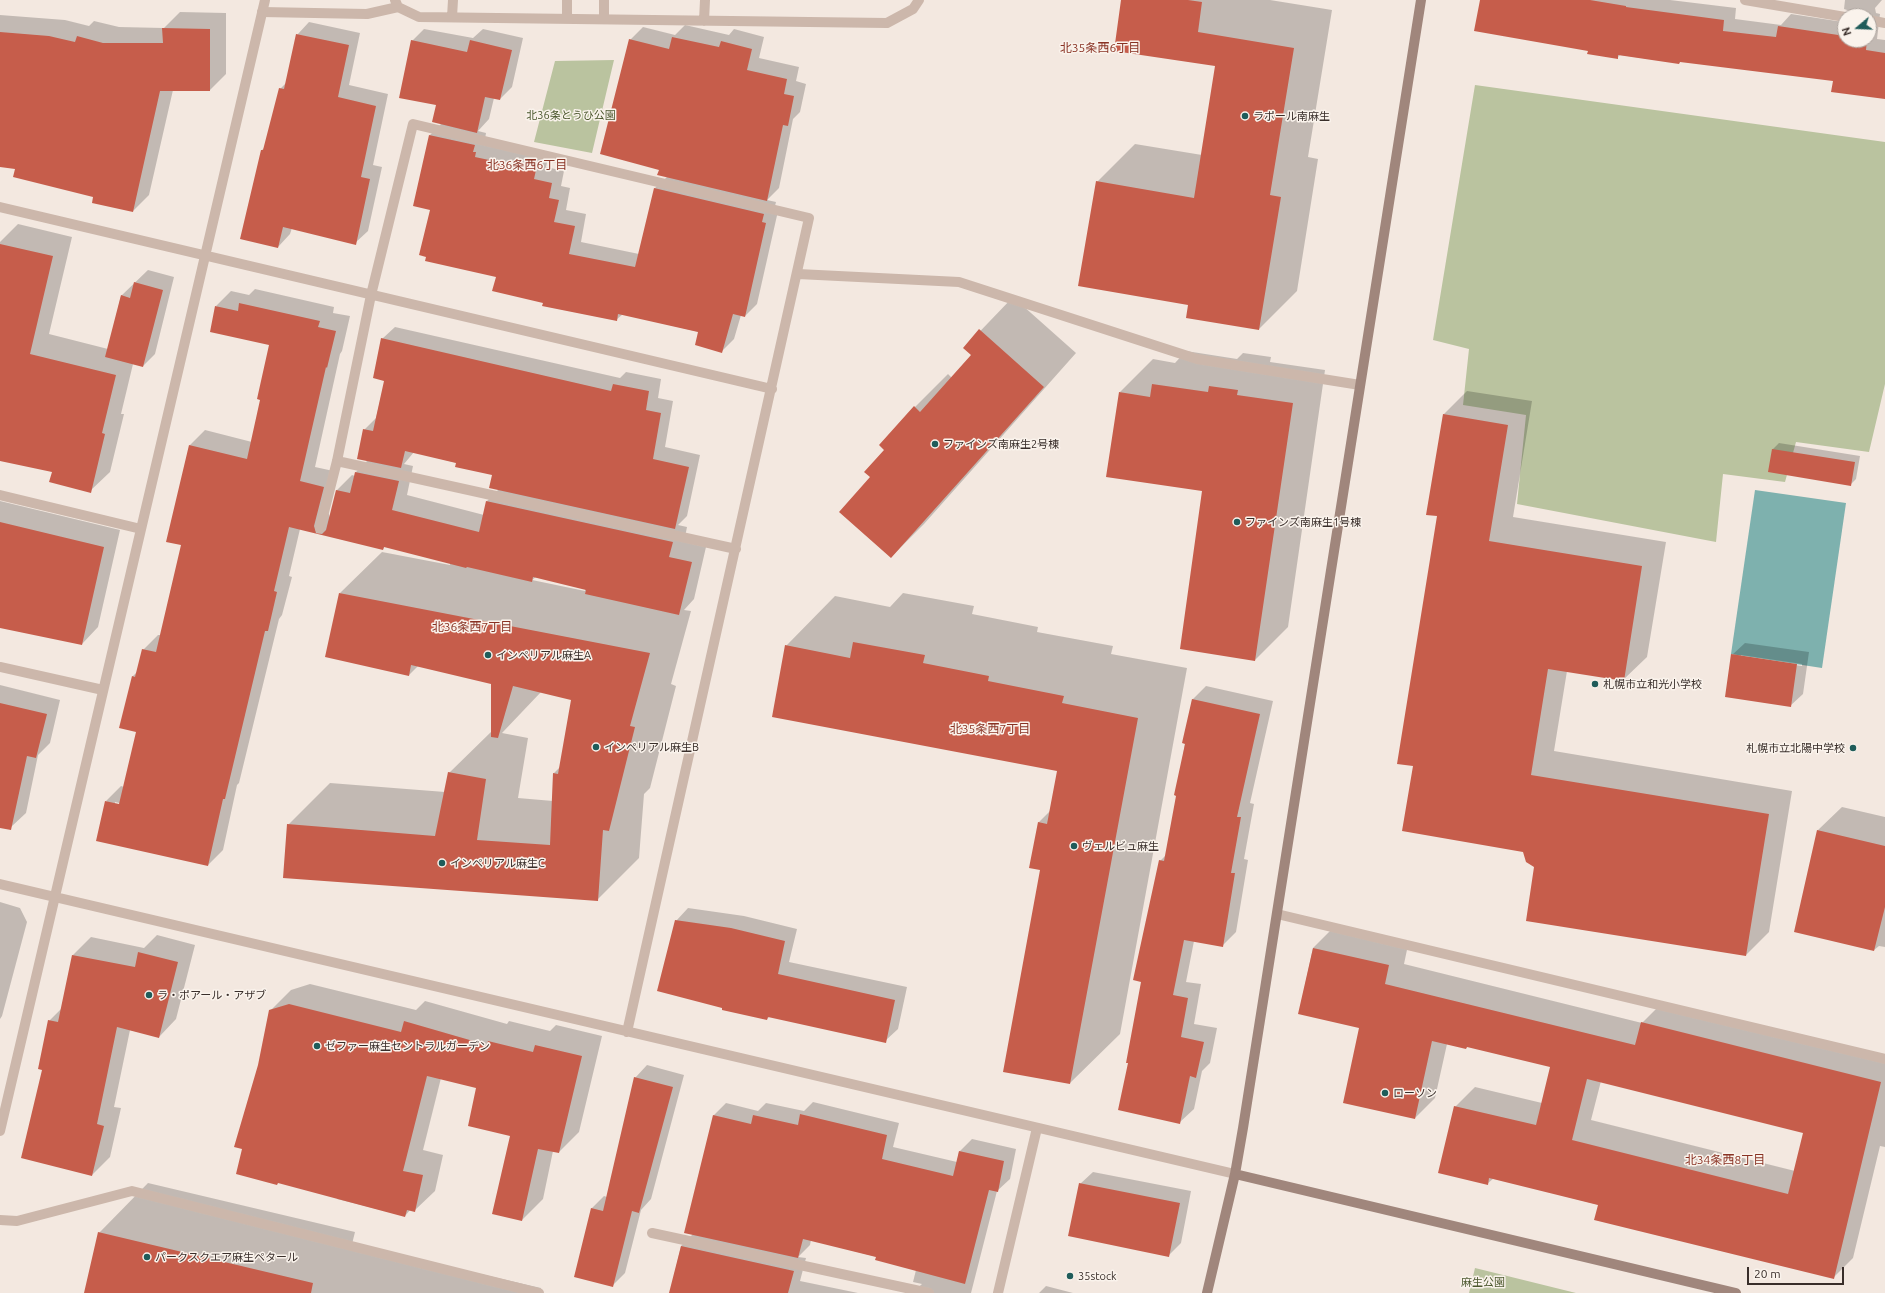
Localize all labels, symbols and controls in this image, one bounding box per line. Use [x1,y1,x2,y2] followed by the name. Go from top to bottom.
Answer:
[1837,8,1877,48] north arrow
[1840,26,1854,37] text: N
[1060,41,1140,55] district label: 北35条西6丁目
[526,108,616,122] park label: 北36条とうひ公園
[1253,109,1330,123] place label: ラポール南麻生
[1240,111,1250,121] marker: ラポール南麻生
[487,158,567,172] district label: 北36条西6丁目
[943,437,1059,451] place label: ファインズ南麻生2号棟
[930,439,940,449] marker: ファインズ南麻生2号棟
[1245,515,1361,529] place label: ファインズ南麻生1号棟
[1232,517,1242,527] marker: ファインズ南麻生1号棟
[432,620,512,634] district label: 北36条西7丁目
[496,648,591,662] place label: インペリアル麻生A
[483,650,493,660] marker: インペリアル麻生A
[1603,677,1702,691] place label: 札幌市立和光小学校
[1590,679,1600,689] marker: 札幌市立和光小学校
[950,722,1030,736] district label: 北35条西7丁目
[604,740,699,754] place label: インペリアル麻生B
[1746,741,1845,755] place label: 札幌市立北陽中学校
[591,742,601,752] marker: インペリアル麻生B
[1848,743,1858,753] marker: 札幌市立北陽中学校
[1082,839,1159,853] place label: ヴェルビュ麻生
[1069,841,1079,851] marker: ヴェルビュ麻生
[450,856,545,870] place label: インペリアル麻生C
[437,858,447,868] marker: インペリアル麻生C
[157,988,266,1002] place label: ラ・ポアール・アザブ
[144,990,154,1000] marker: ラ・ポアール・アザブ
[325,1039,490,1053] place label: ゼファー麻生セントラルガーデン
[312,1041,322,1051] marker: ゼファー麻生セントラルガーデン
[1393,1086,1437,1100] place label: ローソン
[1380,1088,1390,1098] marker: ローソン
[1685,1153,1765,1167] district label: 北34条西8丁目
[155,1250,298,1264] place label: パークスクエア麻生ペタール
[142,1252,152,1262] marker: パークスクエア麻生ペタール
[1749,1259,1846,1285] scale bar
[1754,1267,1781,1280] text: 20 m
[1078,1269,1117,1283] place label: 35stock
[1065,1271,1075,1281] marker: 35stock
[1461,1275,1505,1289] park label: 麻生公園

